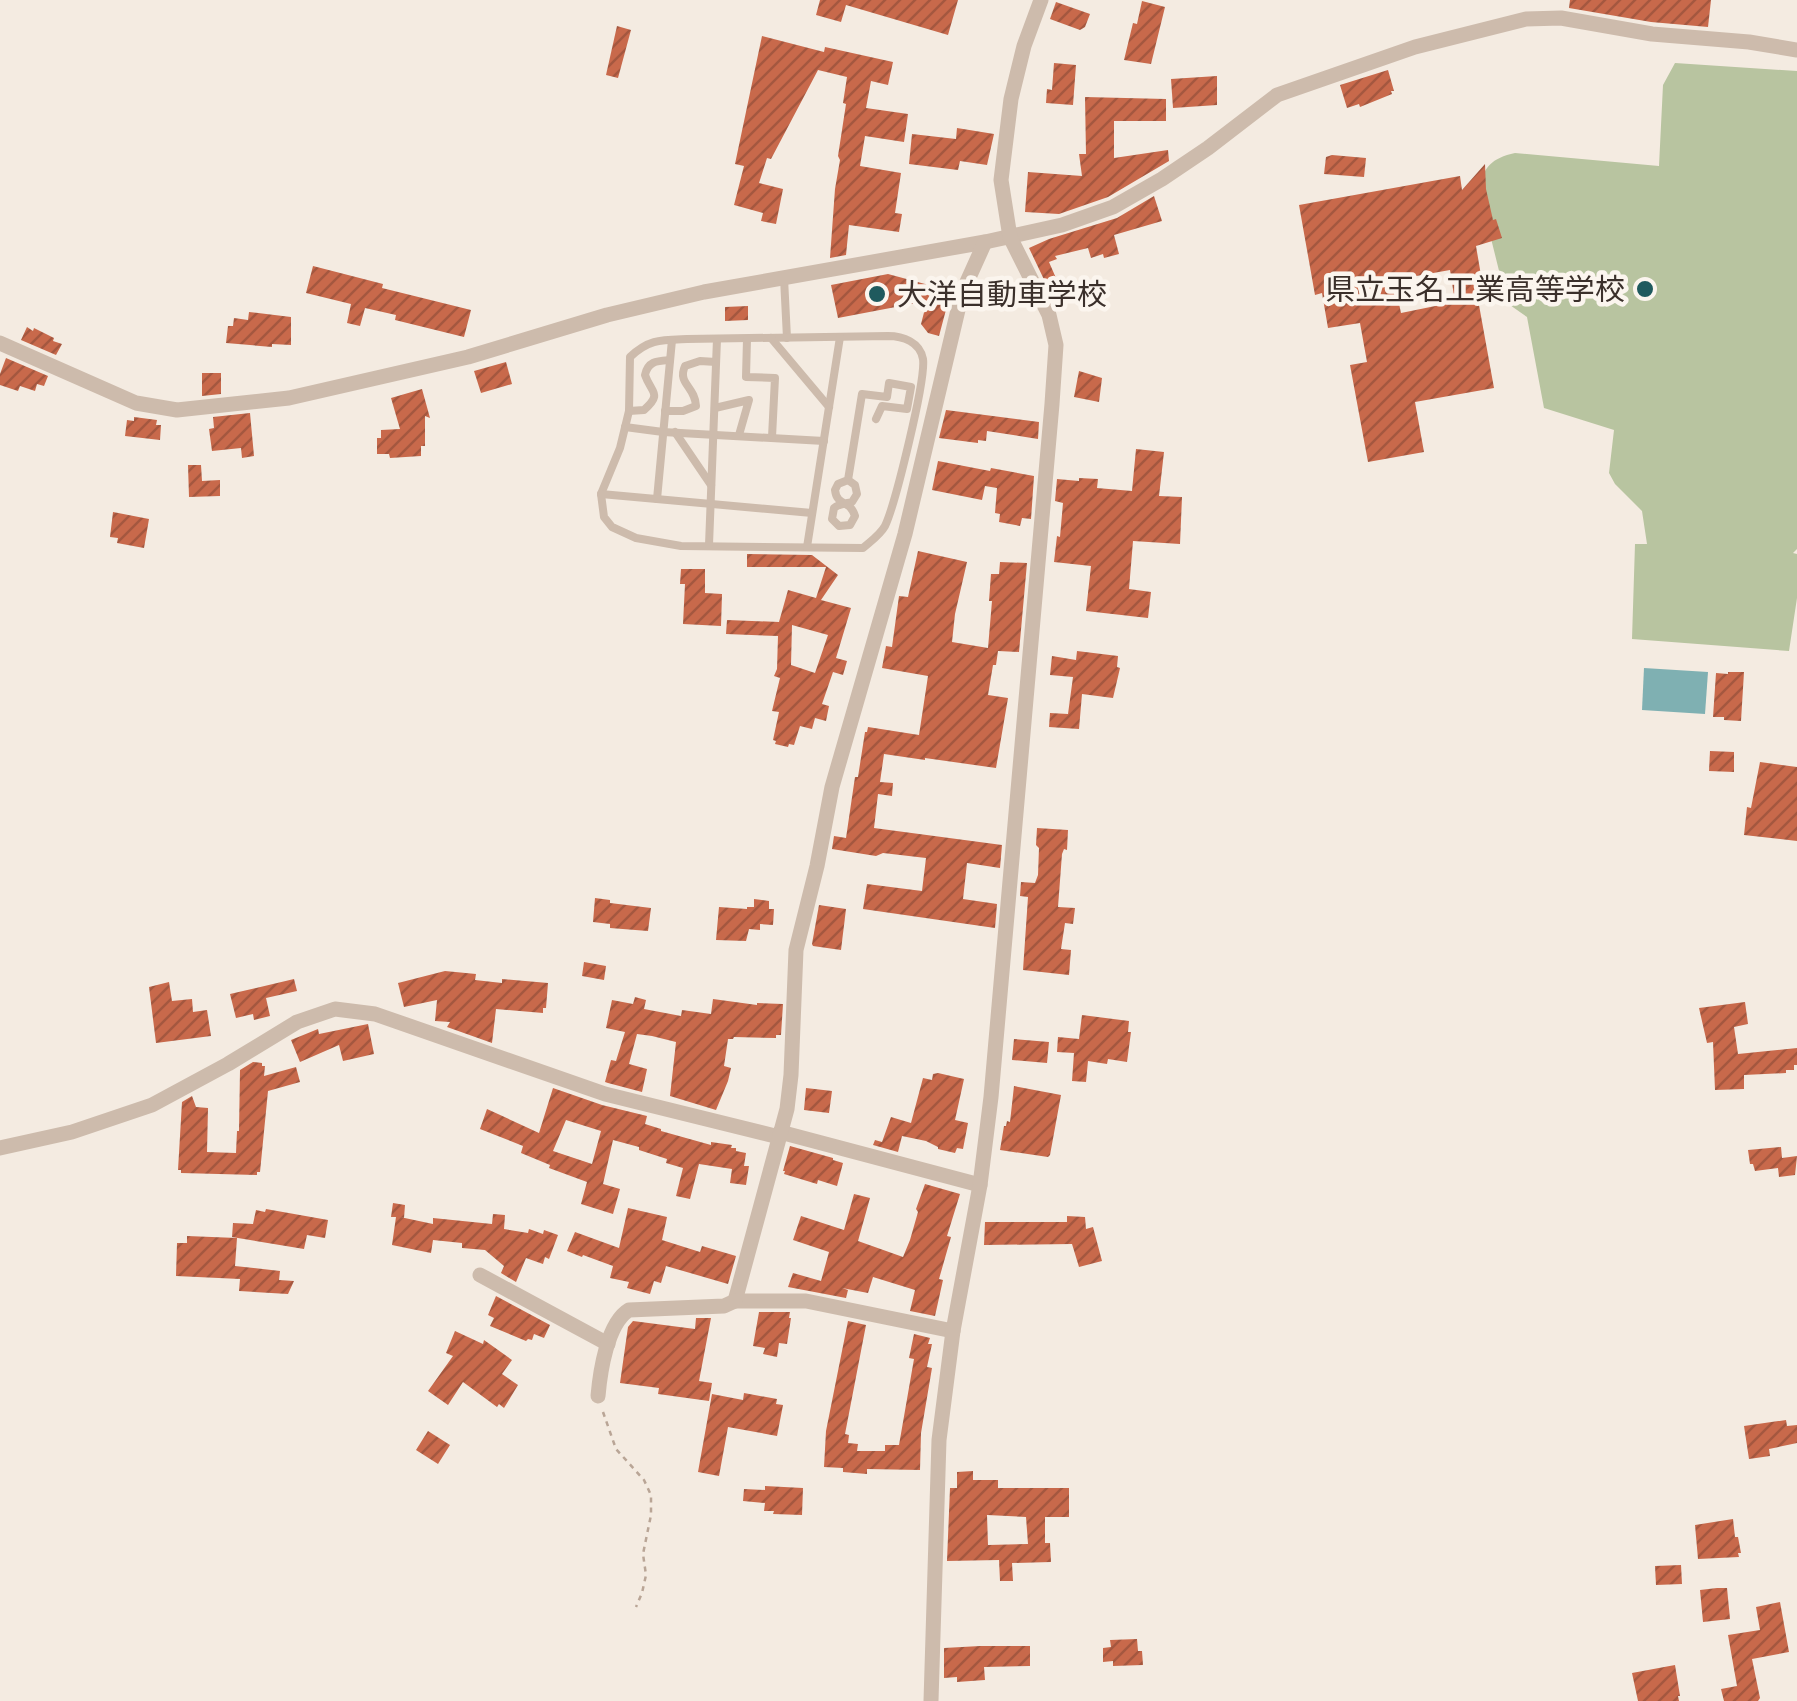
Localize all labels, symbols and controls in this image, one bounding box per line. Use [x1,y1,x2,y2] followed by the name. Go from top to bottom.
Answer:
[1325,268,1625,311] place label: 県立玉名工業高等学校
[897,273,1107,316] place label: 大洋自動車学校
[1634,278,1656,300] marker: 県立玉名工業高等学校
[866,283,888,305] marker: 大洋自動車学校

